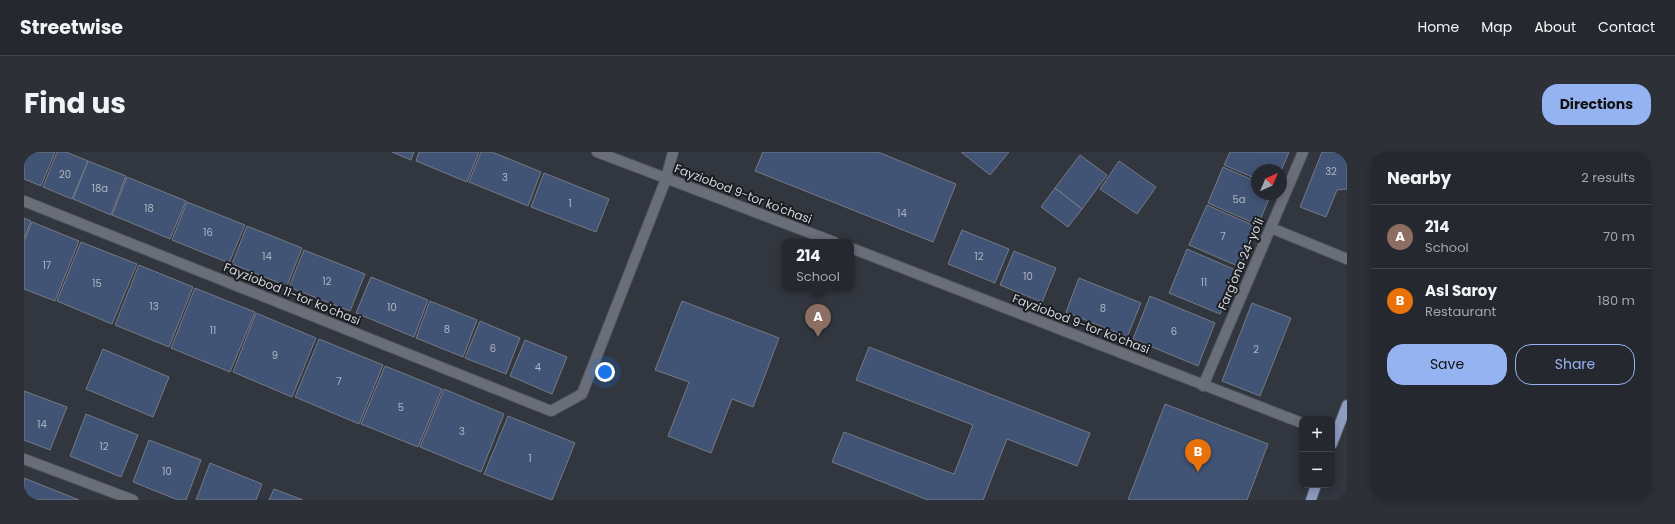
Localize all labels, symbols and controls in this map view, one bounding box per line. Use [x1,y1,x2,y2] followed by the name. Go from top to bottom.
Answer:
[20,14,123,41] text: Streetwise
[1417,17,1459,37] text: Home
[1481,17,1512,37] text: Map
[1534,17,1576,37] text: About
[1598,17,1655,37] text: Contact
[24,84,126,123] text: Find us
[1542,84,1651,125] button: Directions
[672,159,814,228] street label: Fayziobod 9-tor ko'chasi
[1251,164,1287,200] north arrow
[1325,164,1337,179] house number: 32
[1387,166,1451,190] text: Nearby
[59,167,71,182] house number: 20
[1581,168,1635,187] text: 2 results
[502,170,508,185] house number: 3
[92,181,108,196] house number: 18a
[1232,192,1246,207] house number: 5a
[568,196,572,211] house number: 1
[144,201,154,216] house number: 18
[897,206,907,221] house number: 14
[1213,215,1268,313] street label: Farg'ona 24-yo'li
[1425,216,1449,237] text: 214
[203,225,213,240] house number: 16
[1395,227,1405,246] text: A
[1603,227,1635,246] text: 70 m
[1220,229,1226,244] house number: 7
[1425,238,1469,257] text: School
[782,239,854,291] popup
[796,245,821,266] text: 214
[262,249,272,264] house number: 14
[975,249,984,264] house number: 12
[43,258,52,273] house number: 17
[221,258,363,329] street label: Fayziobod 11-tor ko'chasi
[796,267,840,286] text: School
[1023,269,1033,284] house number: 10
[323,274,332,289] house number: 12
[1201,275,1207,290] house number: 11
[92,276,102,291] house number: 15
[1425,280,1497,301] text: Asl Saroy
[1010,289,1152,358] street label: Fayziobod 9-tor ko'chasi
[1396,291,1404,310] text: B
[1598,291,1635,310] text: 180 m
[149,299,159,314] house number: 13
[387,300,397,315] house number: 10
[1100,301,1106,316] house number: 8
[1425,302,1496,321] text: Restaurant
[805,304,831,337] pin: A
[444,322,450,337] house number: 8
[210,323,216,338] house number: 11
[1171,324,1177,339] house number: 6
[490,341,496,356] house number: 6
[1253,342,1259,357] house number: 2
[1387,344,1507,385] button: Save
[1515,344,1635,385] button: Share
[272,348,278,363] house number: 9
[535,360,541,375] house number: 4
[595,362,615,382] your location
[336,374,342,389] house number: 7
[398,400,404,415] house number: 5
[1299,416,1335,488] map controls
[1299,416,1335,452] button: +
[37,417,47,432] house number: 14
[459,424,465,439] house number: 3
[100,439,109,454] house number: 12
[1185,439,1211,472] pin: B
[528,451,532,466] house number: 1
[1299,452,1335,488] button: −
[162,464,172,479] house number: 10

